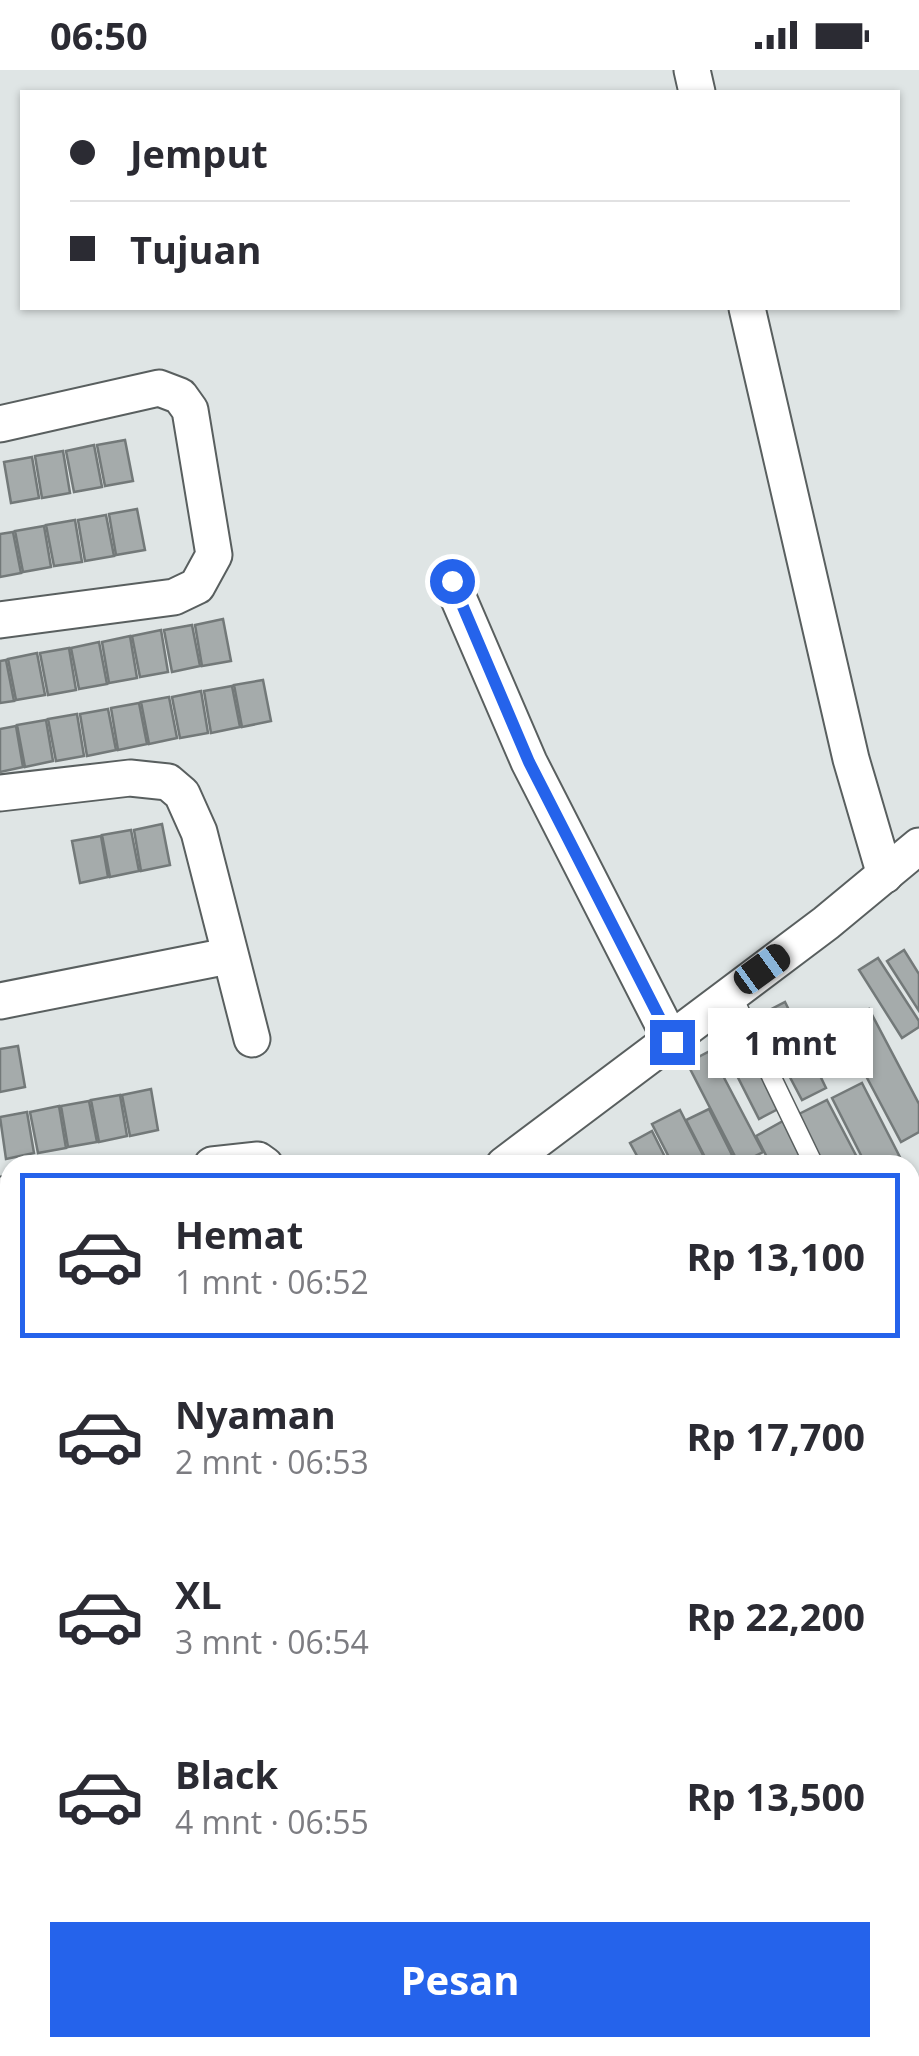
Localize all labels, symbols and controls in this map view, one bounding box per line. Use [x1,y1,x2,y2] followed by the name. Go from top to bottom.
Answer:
[50,9,148,61] text: 06:50
[130,127,268,179] text: Jemput
[130,223,261,275] text: Tujuan
[430,559,475,604] route start
[729,939,795,999] car
[707,1007,872,1077] callout: 1 mnt
[650,1020,695,1065] route end
[744,1021,837,1064] text: 1 mnt
[175,1208,303,1260] text: Hemat
[55,1211,145,1301] icon: car
[687,1230,865,1282] text: Rp 13,100
[175,1260,369,1303] text: 1 mnt · 06:52
[175,1388,336,1440] text: Nyaman
[55,1391,145,1481] icon: car
[687,1410,865,1462] text: Rp 17,700
[175,1440,369,1483] text: 2 mnt · 06:53
[175,1568,222,1620] text: XL
[55,1571,145,1661] icon: car
[687,1590,865,1642] text: Rp 22,200
[175,1620,369,1663] text: 3 mnt · 06:54
[175,1748,278,1800] text: Black
[55,1751,145,1841] icon: car
[687,1770,865,1822] text: Rp 13,500
[175,1800,369,1843] text: 4 mnt · 06:55
[50,1922,870,2037] button: Pesan

